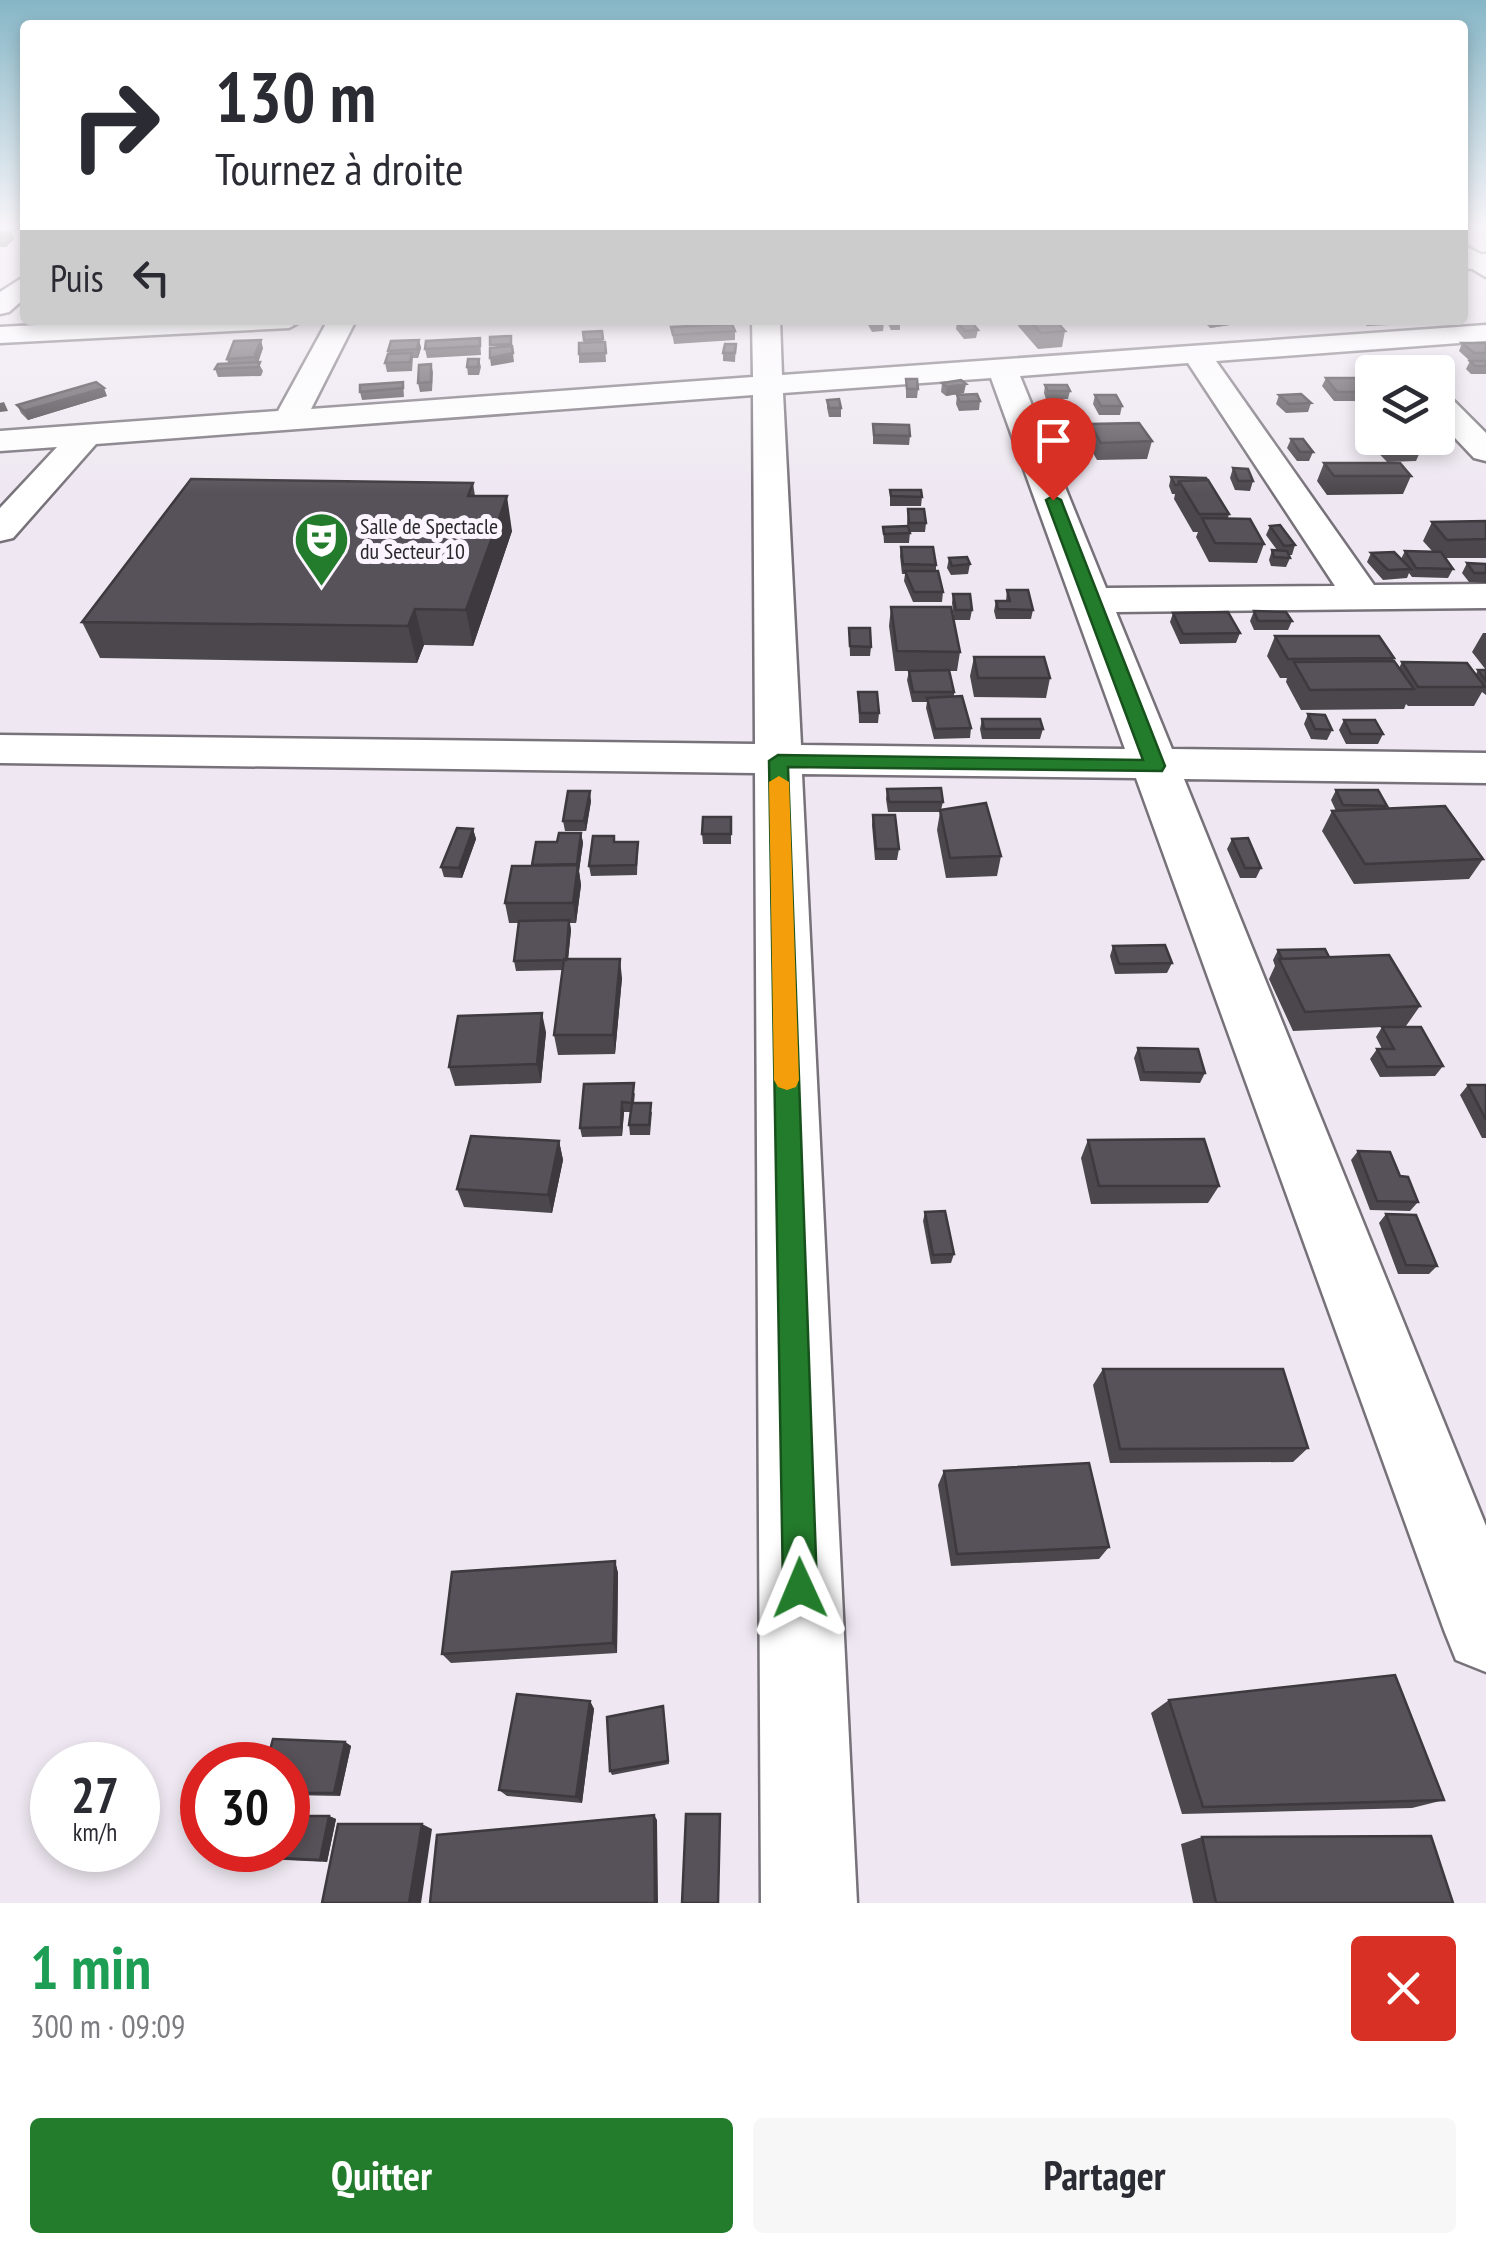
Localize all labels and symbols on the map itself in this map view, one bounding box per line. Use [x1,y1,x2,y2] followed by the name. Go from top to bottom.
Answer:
[1011,398,1096,501] pin
[291,509,351,588] theatre icon: Salle de Spectacle du Secteur 10
[360,512,498,565] place label: Salle de Spectacle du Secteur 10
[748,1536,852,1640] position arrow
[180,1742,310,1872] speed limit sign: 30

